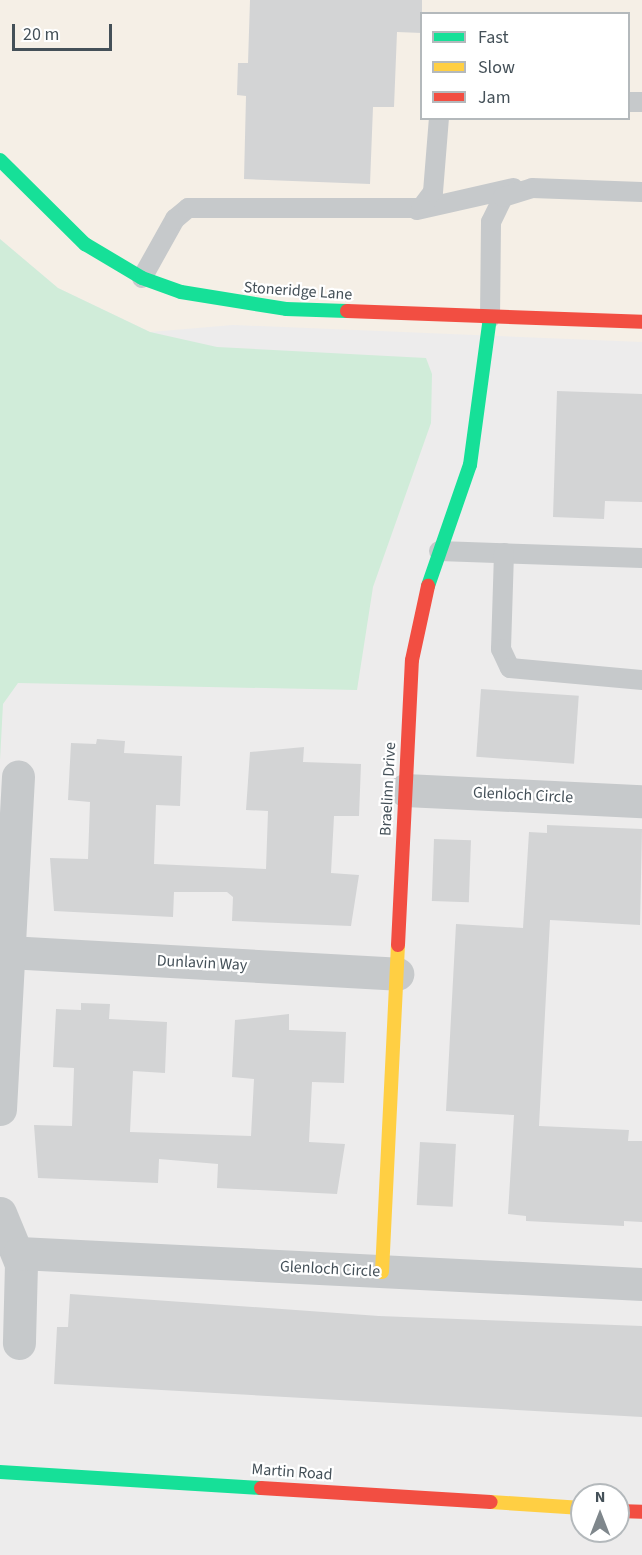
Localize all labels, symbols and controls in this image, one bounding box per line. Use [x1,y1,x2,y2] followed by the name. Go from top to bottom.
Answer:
[15,12,116,50] scale bar
[420,12,630,120] legend
[23,22,59,47] text: 20 m
[478,25,509,50] text: Fast
[478,55,515,80] text: Slow
[478,85,511,110] text: Jam
[243,278,353,304] street label: Stoneridge Lane
[376,742,400,836] street label: Braelinn Drive
[472,783,574,807] street label: Glenloch Circle
[156,951,248,975] street label: Dunlavin Way
[279,1257,381,1281] street label: Glenloch Circle
[251,1460,333,1484] street label: Martin Road
[570,1483,630,1543] north arrow
[595,1486,605,1508] text: N

